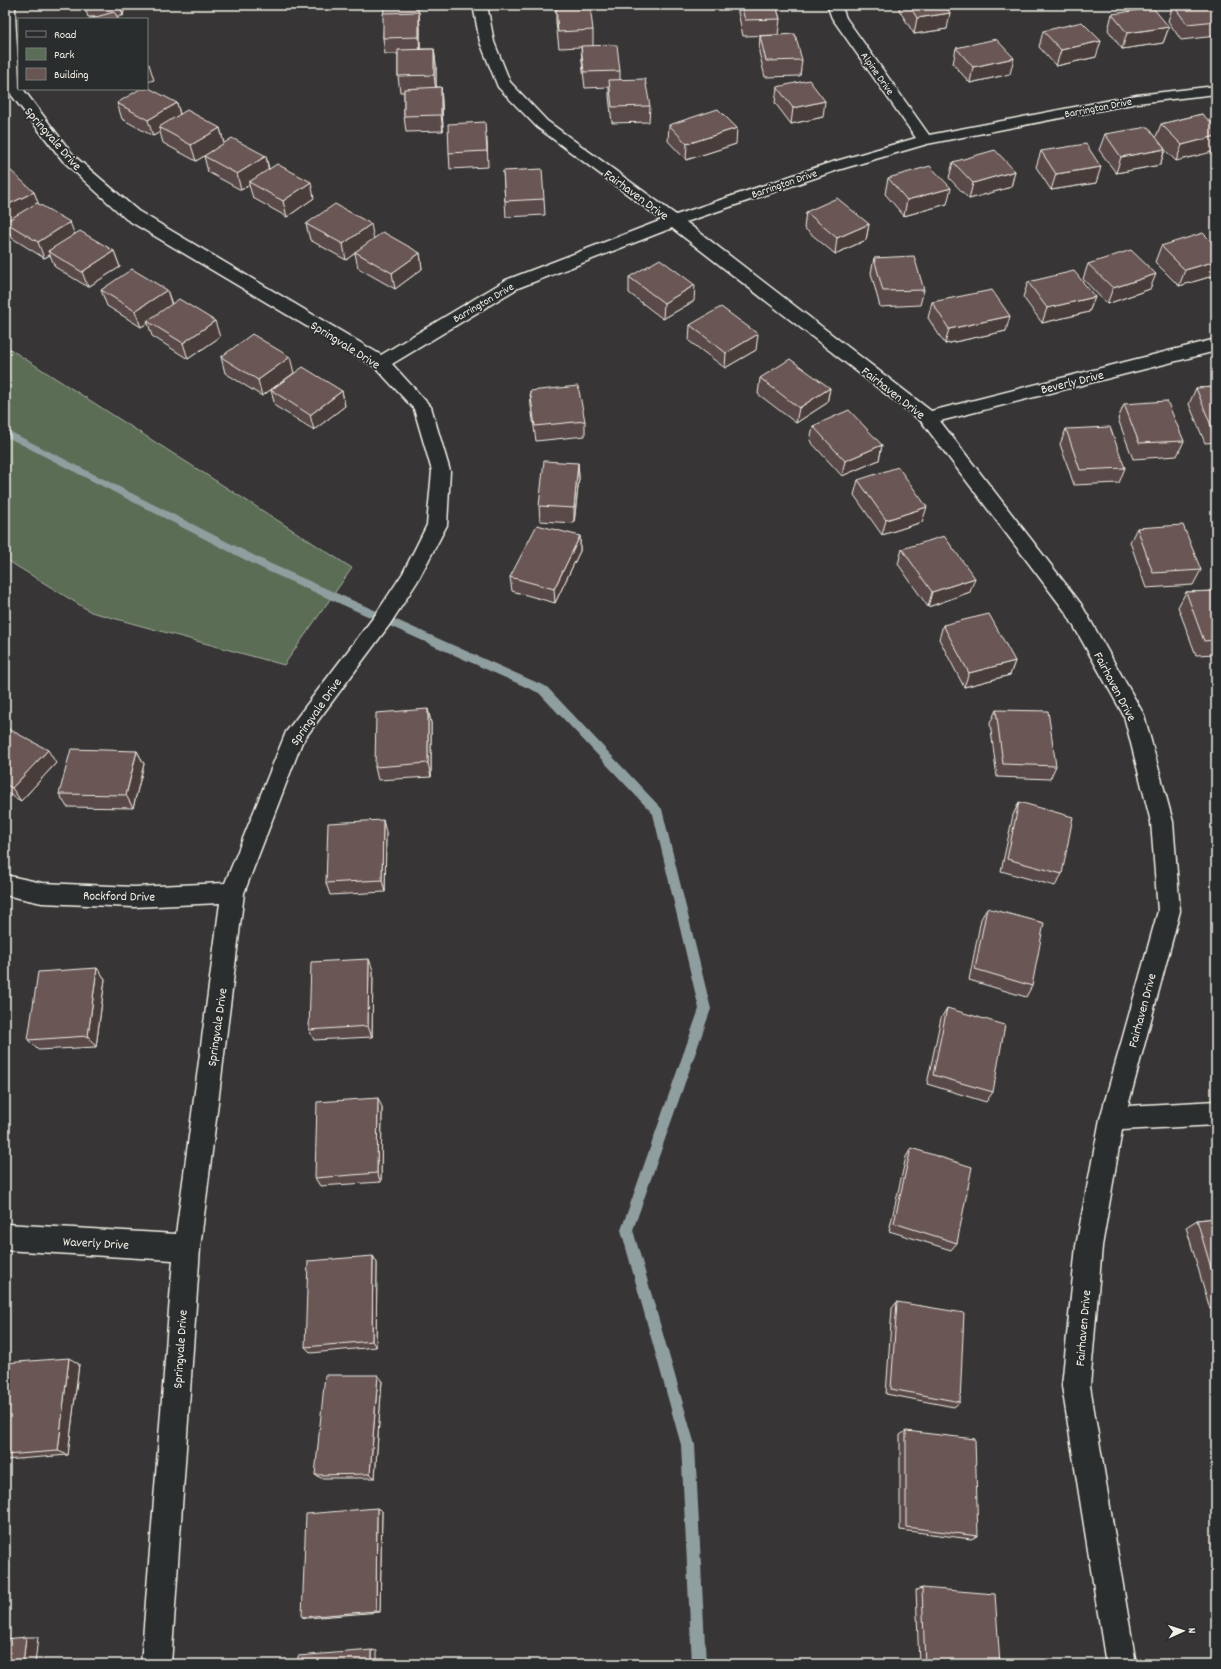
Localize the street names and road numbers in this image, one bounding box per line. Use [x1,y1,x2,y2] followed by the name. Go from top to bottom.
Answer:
[856,49,897,99] street label: Alpine Drive
[1063,95,1134,123] street label: Barrington Drive
[19,104,85,176] street label: Springvale Drive
[599,166,672,226] street label: Fairhaven Drive
[750,166,820,204] street label: Barrington Drive
[450,280,518,328] street label: Barrington Drive
[306,317,383,375] street label: Springvale Drive
[857,363,929,425] street label: Fairhaven Drive
[1039,366,1106,400] street label: Beverly Drive
[1087,649,1140,726] street label: Fairhaven Drive
[287,674,348,750] street label: Springvale Drive
[83,887,155,908] street label: Rockford Drive
[1124,971,1163,1050] street label: Fairhaven Drive
[204,987,233,1068] street label: Springvale Drive
[62,1233,130,1256] street label: Waverly Drive
[1072,1289,1097,1367] street label: Fairhaven Drive
[169,1309,194,1389] street label: Springvale Drive

